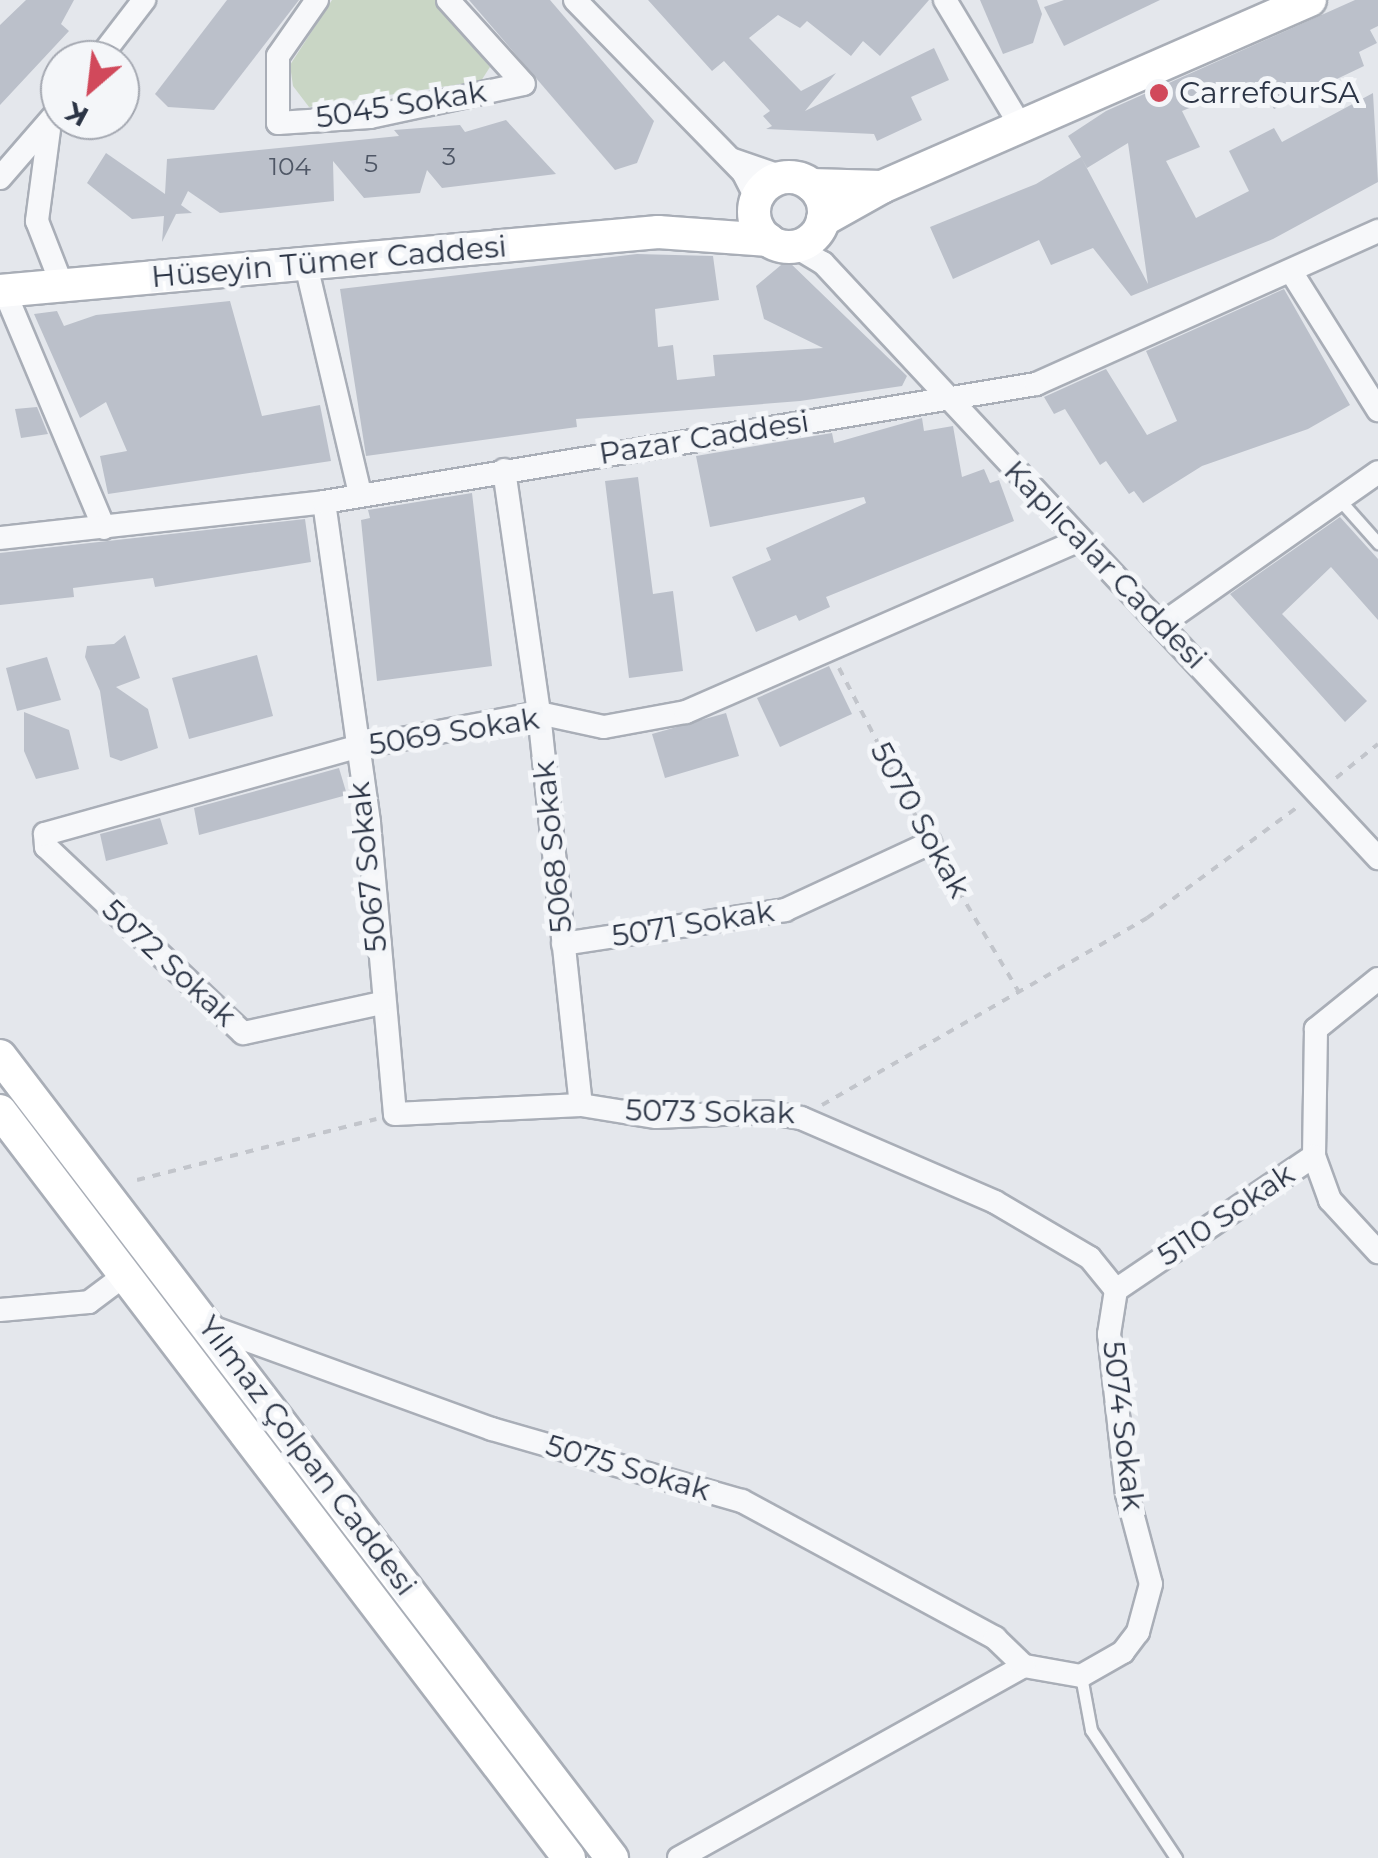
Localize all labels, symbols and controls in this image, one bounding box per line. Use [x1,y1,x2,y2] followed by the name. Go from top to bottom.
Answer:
[40,40,140,140] north arrow
[313,74,489,136] street label: 5045 Sokak
[1179,75,1360,111] place label: CarrefourSA
[1148,82,1170,104] marker: CarrefourSA
[60,95,94,135] text: K
[442,141,456,171] house number: 3
[364,148,378,178] house number: 5
[269,151,311,181] house number: 104
[150,229,508,295] street label: Hüseyin Tümer Caddesi
[597,404,811,472] street label: Pazar Caddesi
[996,453,1214,677] street label: Kaplıcalar Caddesi
[366,701,542,763] street label: 5069 Sokak
[863,736,977,904] street label: 5070 Sokak
[526,759,580,935] street label: 5068 Sokak
[341,780,395,954] street label: 5067 Sokak
[95,892,243,1034] street label: 5072 Sokak
[609,893,777,955] street label: 5071 Sokak
[625,1093,795,1131] street label: 5073 Sokak
[1151,1156,1301,1274] street label: 5110 Sokak
[190,1309,424,1603] street label: Yılmaz Çolpan Caddesi
[1095,1339,1151,1513] street label: 5074 Sokak
[542,1427,714,1509] street label: 5075 Sokak

